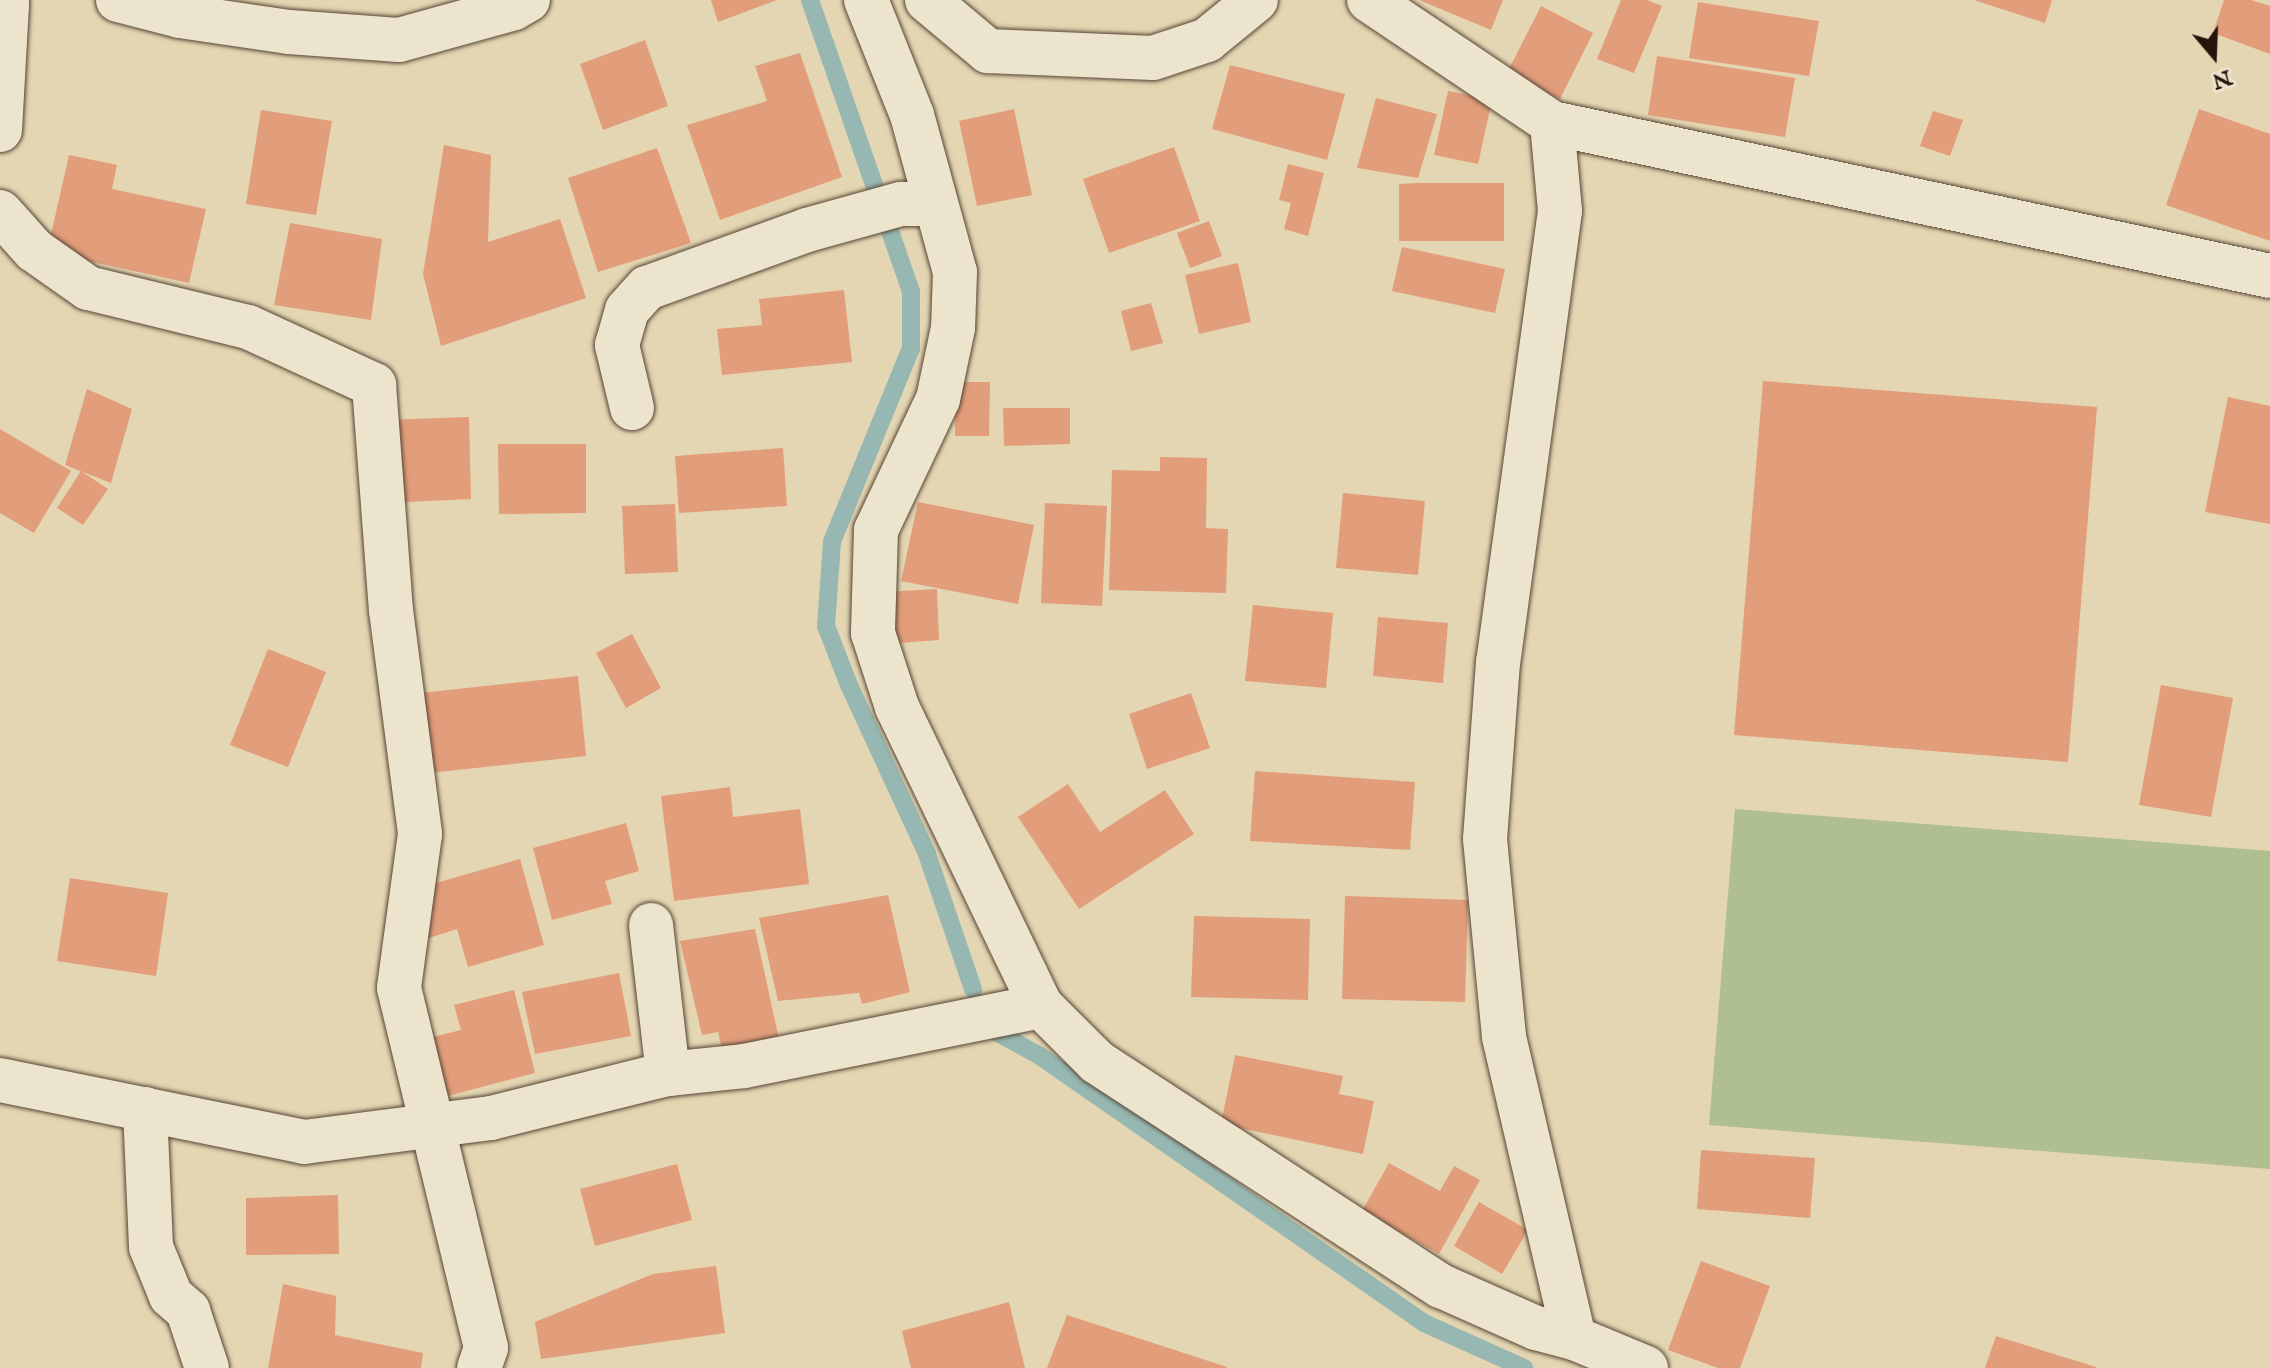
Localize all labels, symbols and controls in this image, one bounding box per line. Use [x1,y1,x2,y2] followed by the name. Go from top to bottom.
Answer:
[2174,16,2254,96] north arrow
[2208,62,2235,95] text: N

